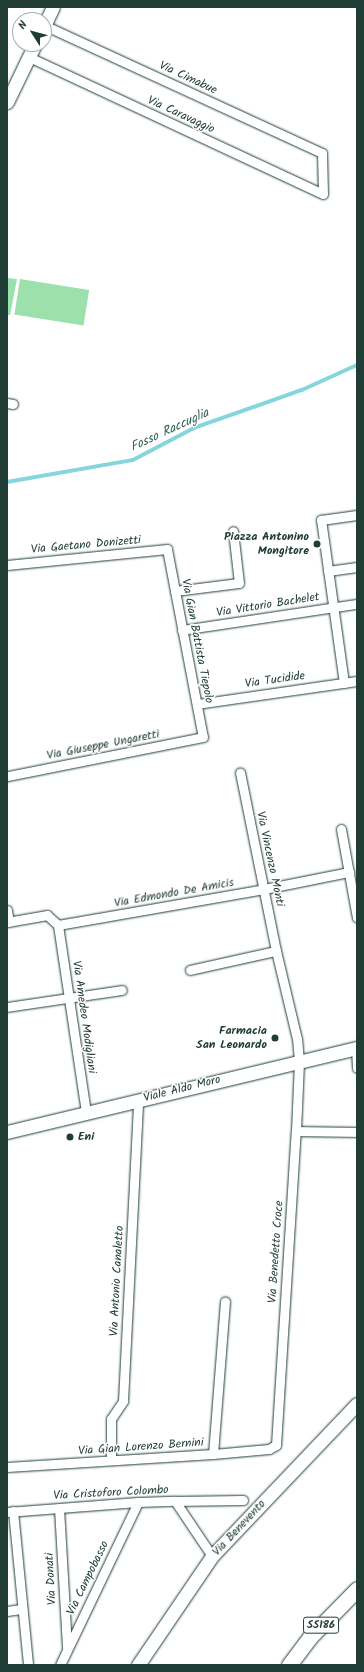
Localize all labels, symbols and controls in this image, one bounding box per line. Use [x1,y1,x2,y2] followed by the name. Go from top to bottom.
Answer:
[12,12,52,52] north arrow
[14,17,32,34] text: N
[157,58,219,98] street label: Via Cimabue
[145,93,217,137] street label: Via Caravaggio
[128,406,212,456] water label: Fosso Raccuglia
[224,530,309,558] place label: Piazza Antonino Mongitore
[30,533,142,557] street label: Via Gaetano Donizetti
[312,539,322,549] marker: Piazza Antonino Mongitore
[178,578,216,704] street label: Via Gian Battista Tiepolo
[215,590,321,620] street label: Via Vittorio Bachelet
[244,669,306,691] street label: Via Tucidide
[46,727,160,763] street label: Via Giuseppe Ungaretti
[253,810,287,908] street label: Via Vincenzo Monti
[113,875,235,911] street label: Via Edmondo De Amicis
[69,960,99,1074] street label: Via Amedeo Modigliani
[196,1024,267,1052] place label: Farmacia San Leonardo
[270,1033,280,1043] marker: Farmacia San Leonardo
[142,1072,222,1106] street label: Viale Aldo Moro
[78,1130,94,1144] place label: Eni
[65,1132,75,1142] marker: Eni
[265,1200,287,1304] street label: Via Benedetto Croce
[107,1225,127,1337] street label: Via Antonio Canaletto
[78,1435,204,1459] street label: Via Gian Lorenzo Bernini
[53,1483,169,1503] street label: Via Cristoforo Colombo
[209,1497,269,1559] street label: Via Benevento
[64,1539,112,1617] street label: Via Campobasso
[42,1552,60,1606] street label: Via Donati
[303,1616,339,1634] road number: SS186

